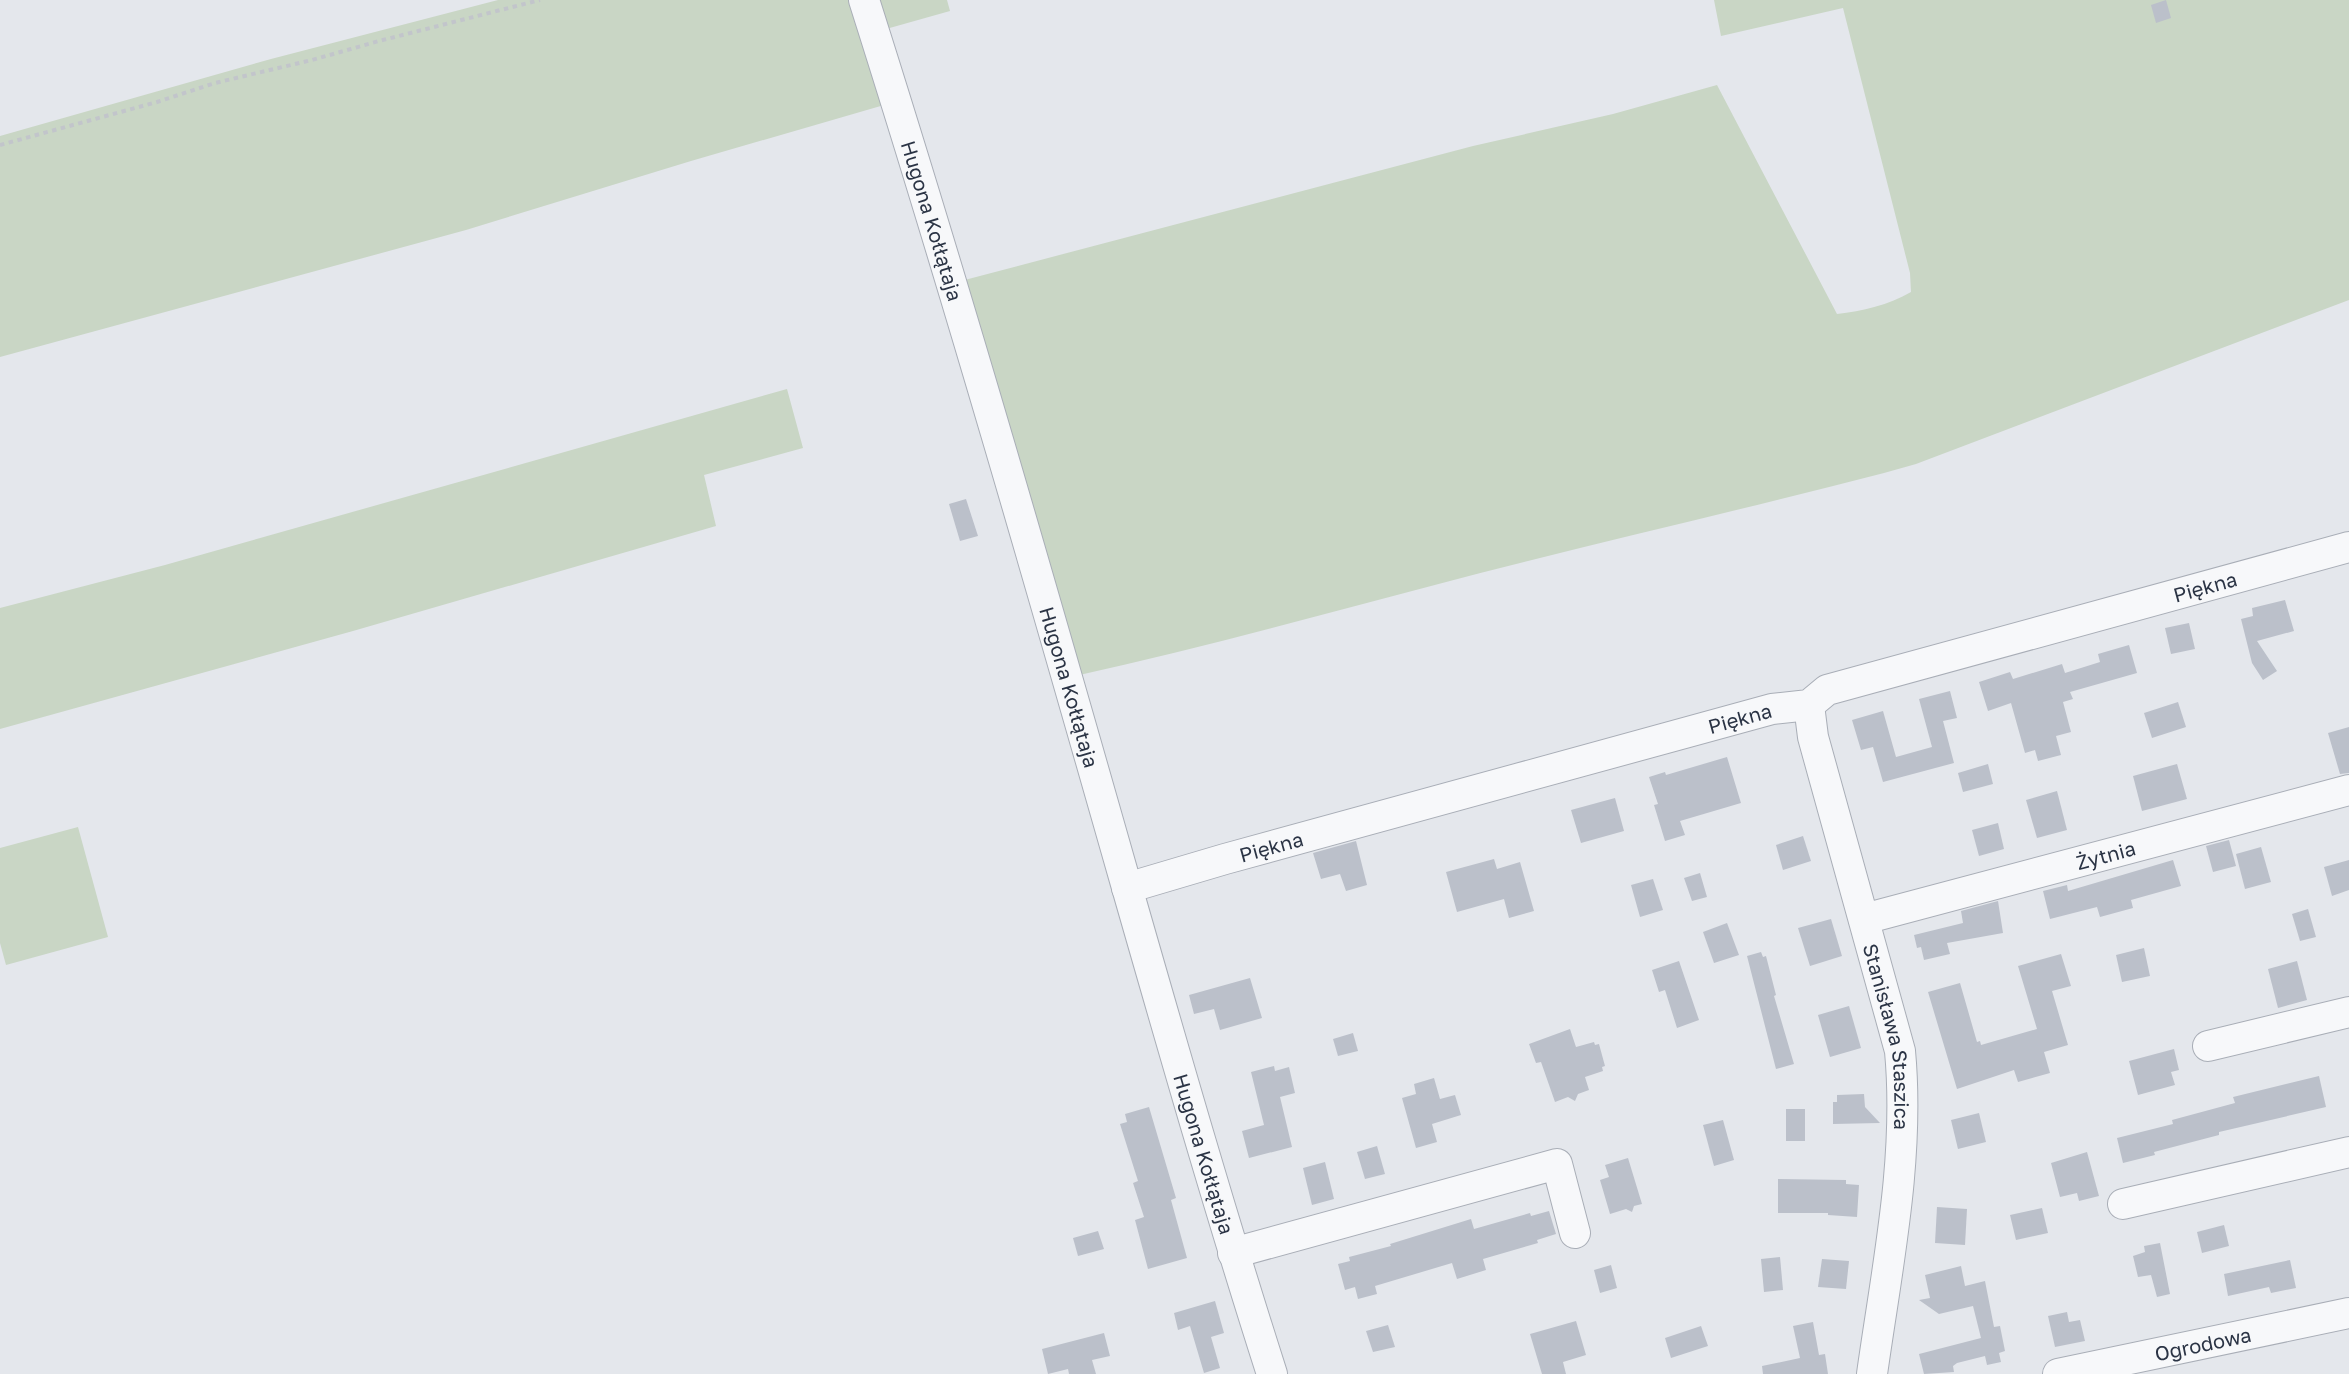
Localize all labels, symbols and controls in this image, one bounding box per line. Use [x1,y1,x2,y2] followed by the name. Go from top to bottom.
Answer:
[897,138,968,304] street label: Hugona Kołłątaja
[2171,566,2240,607] street label: Piękna
[1035,604,1104,770] street label: Hugona Kołłątaja
[1705,698,1774,738] street label: Piękna
[1237,826,1306,867] street label: Piękna
[2073,835,2138,874] street label: Żytnia
[1859,941,1914,1130] street label: Stanisława Staszica
[1169,1071,1240,1237] street label: Hugona Kołłątaja
[2152,1322,2253,1365] street label: Ogrodowa

